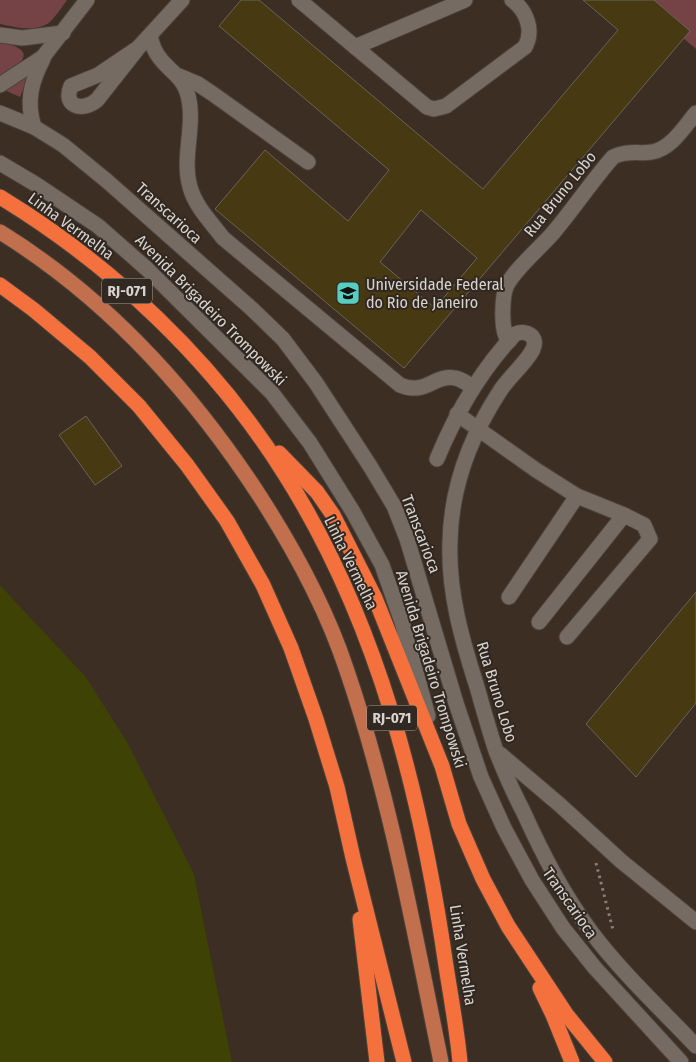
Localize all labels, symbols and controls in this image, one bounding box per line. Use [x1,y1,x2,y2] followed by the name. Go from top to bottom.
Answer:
[520,148,600,240] street label: Rua Bruno Lobo
[132,178,206,248] street label: Transcarioca
[24,188,118,264] street label: Linha Vermelha
[132,231,290,389] street label: Avenida Brigadeiro Trompowski
[366,275,504,312] place label: Universidade Federal do Rio de Janeiro
[102,278,152,304] road number: RJ-071
[335,280,361,306] school or university icon: Universidade Federal do Rio de Janeiro
[397,492,445,576] street label: Transcarioca
[320,513,382,613] street label: Linha Vermelha
[392,568,470,770] street label: Avenida Brigadeiro Trompowski
[473,639,521,745] street label: Rua Bruno Lobo
[367,706,417,730] road number: RJ-071
[539,864,601,942] street label: Transcarioca
[446,903,480,1007] street label: Linha Vermelha

